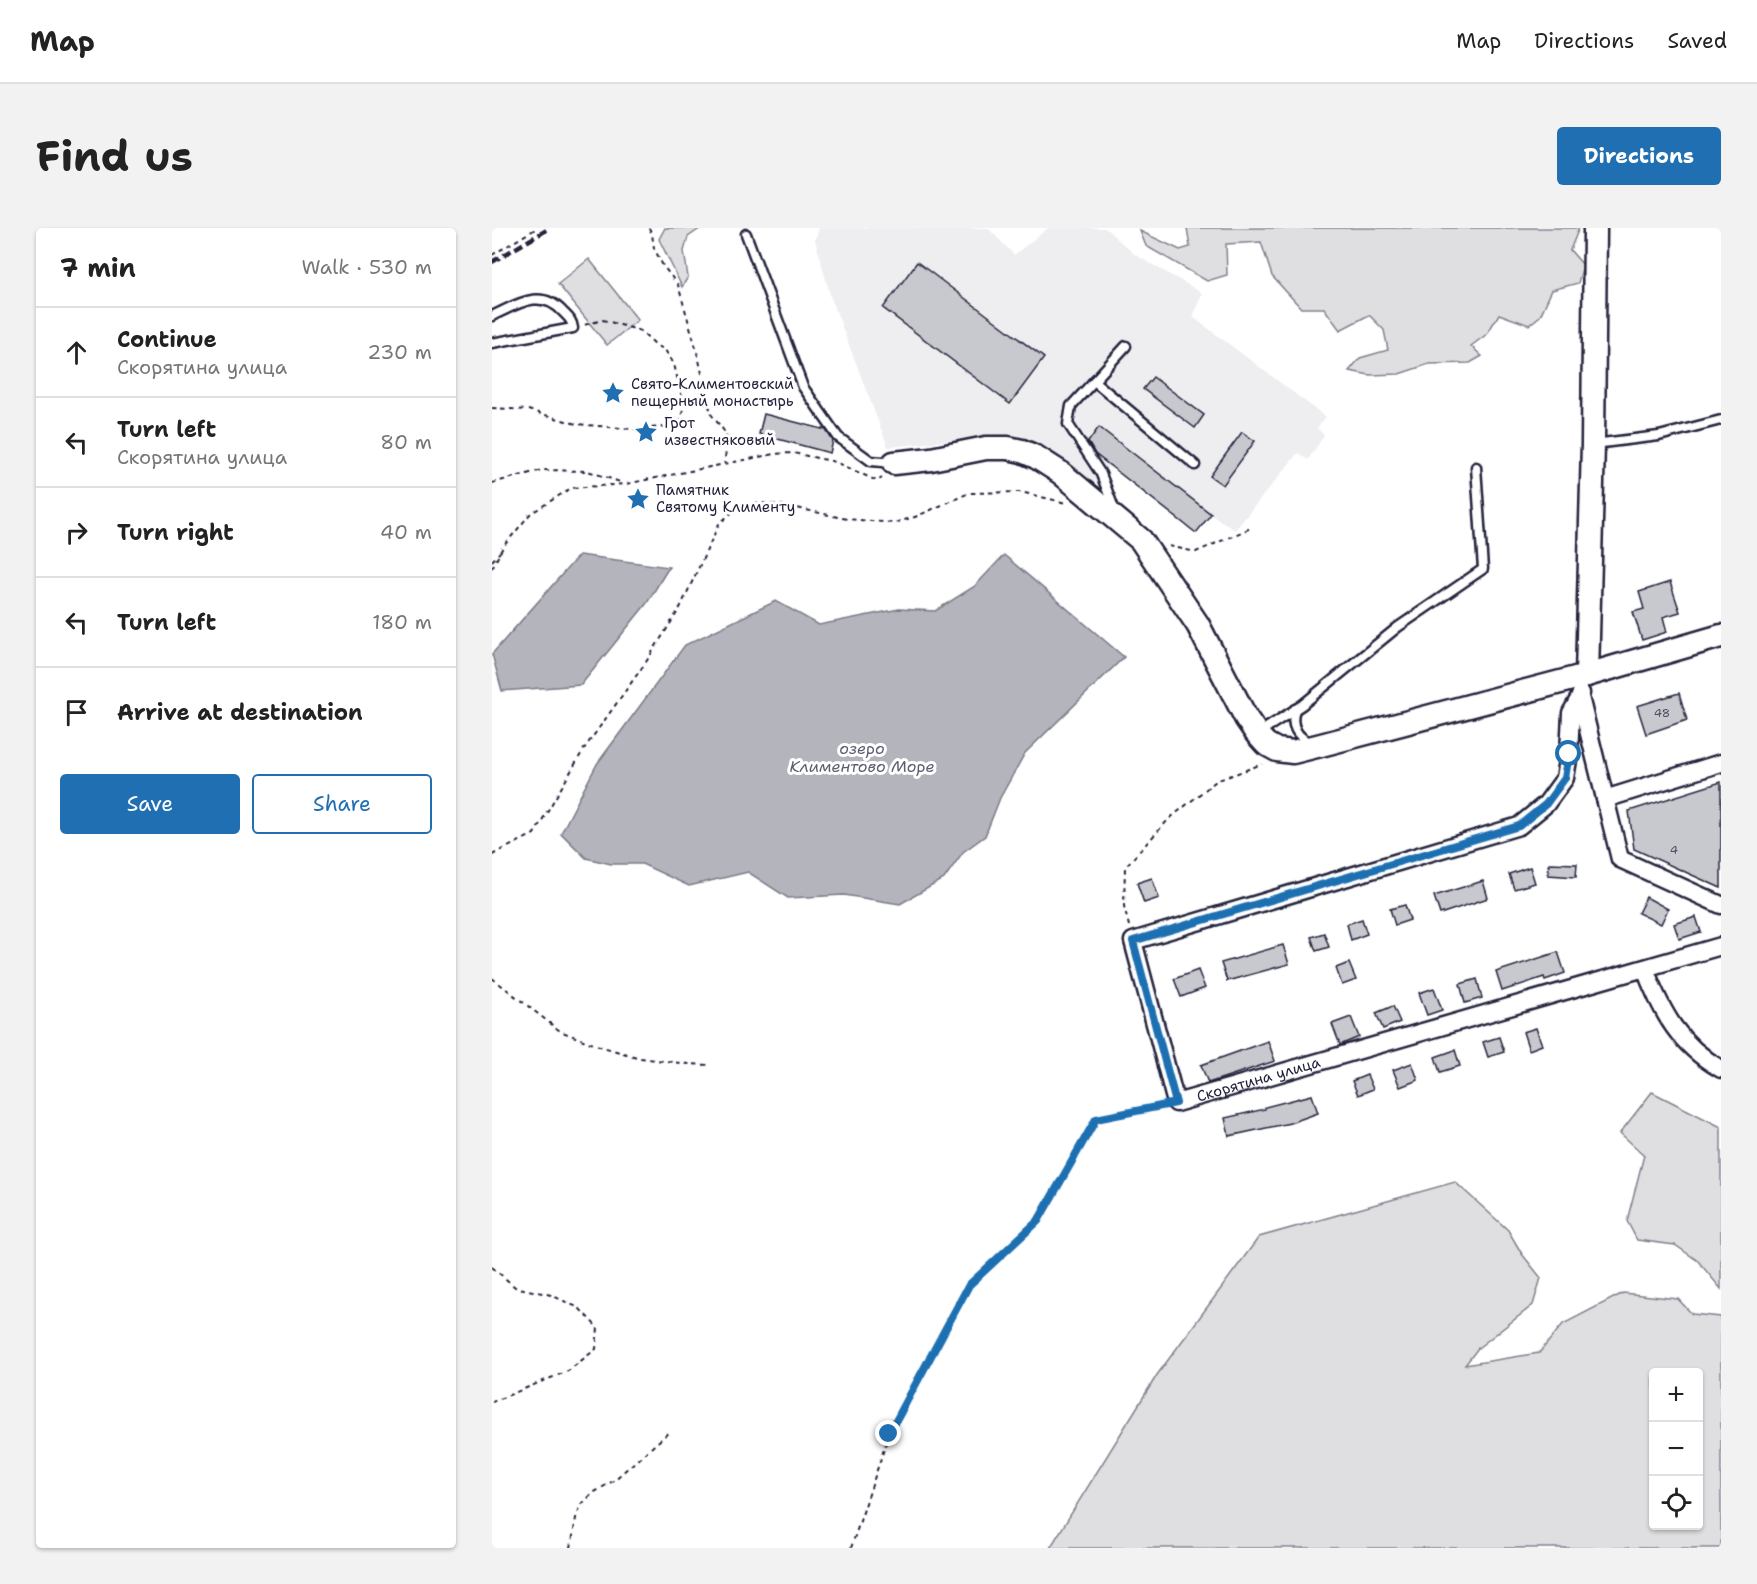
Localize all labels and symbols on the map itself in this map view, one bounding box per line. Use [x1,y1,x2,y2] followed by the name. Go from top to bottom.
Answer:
[631,374,794,411] place label: Свято-Климентовский пещерный монастырь
[600,380,626,406] place icon: Свято-Климентовский пещерный монастырь
[664,413,775,450] place label: Грот известняковый
[633,419,659,445] place icon: Грот известняковый
[656,480,795,517] place label: Памятник Святому Клименту
[625,486,651,512] place icon: Памятник Святому Клименту
[1654,705,1670,721] house number: 48
[790,738,934,777] water label: озеро Климентово Море
[1555,740,1581,766] route start
[1670,842,1678,858] house number: 4
[1194,1052,1323,1107] street label: Скорятина улица
[875,1420,901,1446] route end

